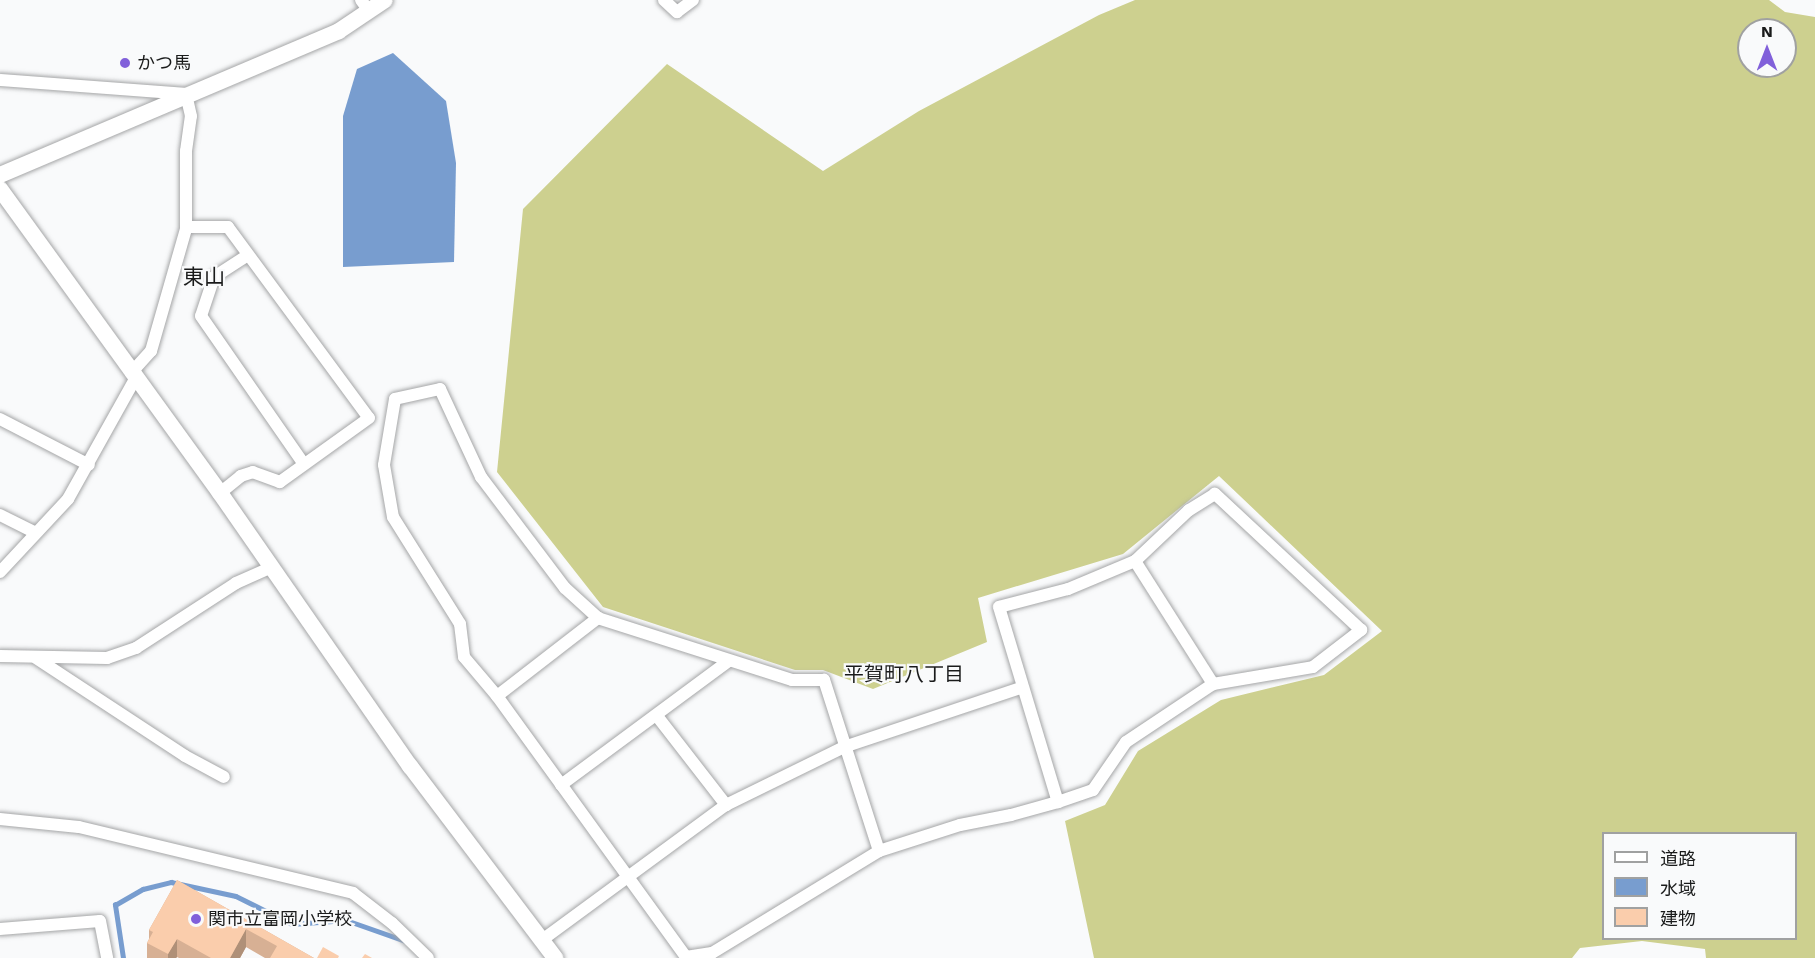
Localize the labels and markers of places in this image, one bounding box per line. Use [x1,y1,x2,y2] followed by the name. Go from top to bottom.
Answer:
[137,52,191,74] place label: かつ馬
[118,56,132,70] marker: かつ馬
[208,908,352,930] place label: 関市立富岡小学校
[189,912,203,926] marker: 関市立富岡小学校

